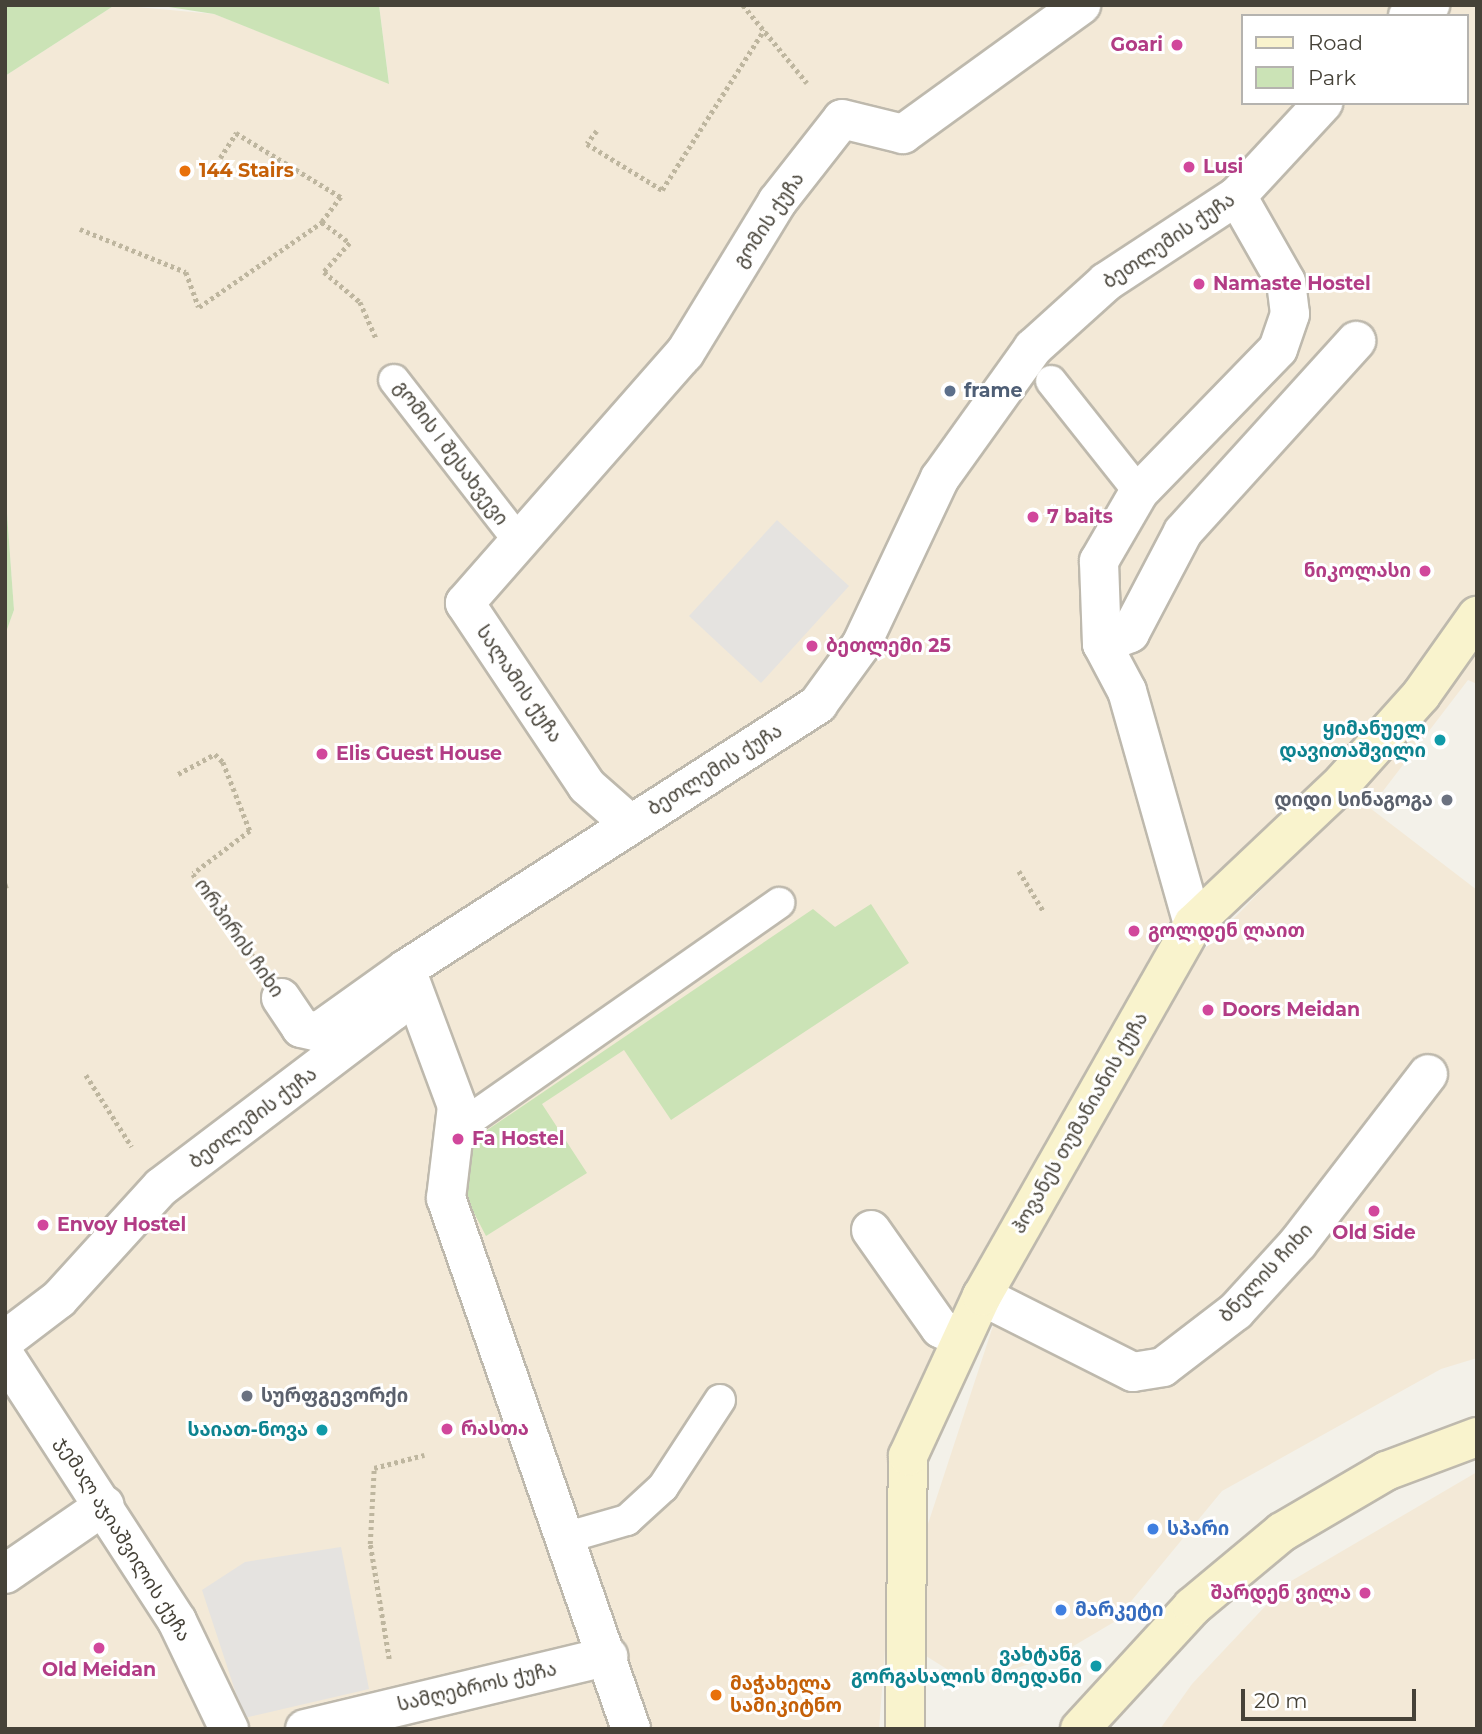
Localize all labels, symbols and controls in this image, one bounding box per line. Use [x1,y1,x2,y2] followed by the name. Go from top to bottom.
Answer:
[1240,14,1468,105] legend
[1308,30,1363,55] text: Road
[1111,34,1163,56] place label: Goari
[1169,37,1185,53] marker: Goari
[1308,65,1356,90] text: Park
[1203,156,1243,178] place label: Lusi
[1181,159,1197,175] marker: Lusi
[199,160,294,182] place label: 144 Stairs
[177,163,193,179] marker: 144 Stairs
[729,168,809,272] street label: გომის ქუჩა
[1099,188,1239,294] street label: ბეთლემის ქუჩა
[1213,273,1371,295] place label: Namaste Hostel
[1191,276,1207,292] marker: Namaste Hostel
[389,376,513,530] street label: გომის I შესახვევი
[964,380,1023,402] place label: frame
[942,383,958,399] marker: frame
[1047,506,1113,528] place label: 7 baits
[1025,509,1041,525] marker: 7 baits
[1304,560,1411,582] place label: ნიკოლასი
[1417,563,1433,579] marker: ნიკოლასი
[471,621,567,747] street label: სალამის ქუჩა
[826,635,951,657] place label: ბეთლემი 25
[804,638,820,654] marker: ბეთლემი 25
[1279,718,1426,762] place label: ყიმანუელ დავითაშვილი
[644,719,786,821] street label: ბეთლემის ქუჩა
[1432,732,1448,748] marker: ყიმანუელ დავითაშვილი
[336,743,502,765] place label: Elis Guest House
[314,746,330,762] marker: Elis Guest House
[1274,789,1433,811] place label: დიდი სინაგოგა
[1439,792,1455,808] marker: დიდი სინაგოგა
[190,874,288,1002] street label: ორპირის ჩიხი
[1148,920,1305,942] place label: გოლდენ ლაით
[1126,923,1142,939] marker: გოლდენ ლაით
[1222,999,1360,1021] place label: Doors Meidan
[1200,1002,1216,1018] marker: Doors Meidan
[1007,1008,1153,1238] street label: ჰოვანეს თუმანიანის ქუჩა
[185,1063,321,1173] street label: ბეთლემის ქუჩა
[472,1128,564,1150] place label: Fa Hostel
[450,1131,466,1147] marker: Fa Hostel
[1366,1203,1382,1219] marker: Old Side
[57,1214,186,1236] place label: Envoy Hostel
[35,1217,51,1233] marker: Envoy Hostel
[1214,1219,1318,1327] street label: ბნელის ჩიხი
[1332,1222,1416,1244] place label: Old Side
[261,1385,408,1407] place label: სურფგევორქი
[239,1388,255,1404] marker: სურფგევორქი
[461,1418,529,1440] place label: რასთა
[188,1419,308,1441] place label: საიათ-ნოვა
[439,1421,455,1437] marker: რასთა
[314,1422,330,1438] marker: საიათ-ნოვა
[51,1432,195,1646] street label: ჯემალ აჯიაშვილის ქუჩა
[1167,1518,1229,1540] place label: სპარი
[1145,1521,1161,1537] marker: სპარი
[1210,1582,1351,1604] place label: შარდენ ვილა
[1357,1585,1373,1601] marker: შარდენ ვილა
[1075,1599,1163,1621] place label: მარკეტი
[1053,1602,1069,1618] marker: მარკეტი
[91,1640,107,1656] marker: Old Meidan
[851,1644,1082,1688] place label: ვახტანგ გორგასალის მოედანი
[395,1658,559,1716] street label: სამღებროს ქუჩა
[1088,1658,1104,1674] marker: ვახტანგ გორგასალის მოედანი
[42,1659,156,1681] place label: Old Meidan
[730,1673,842,1717] place label: მაჭახელა სამიკიტნო
[1244,1674,1419,1718] scale bar
[708,1687,724,1703] marker: მაჭახელა სამიკიტნო
[1254,1688,1308,1713] text: 20 m

